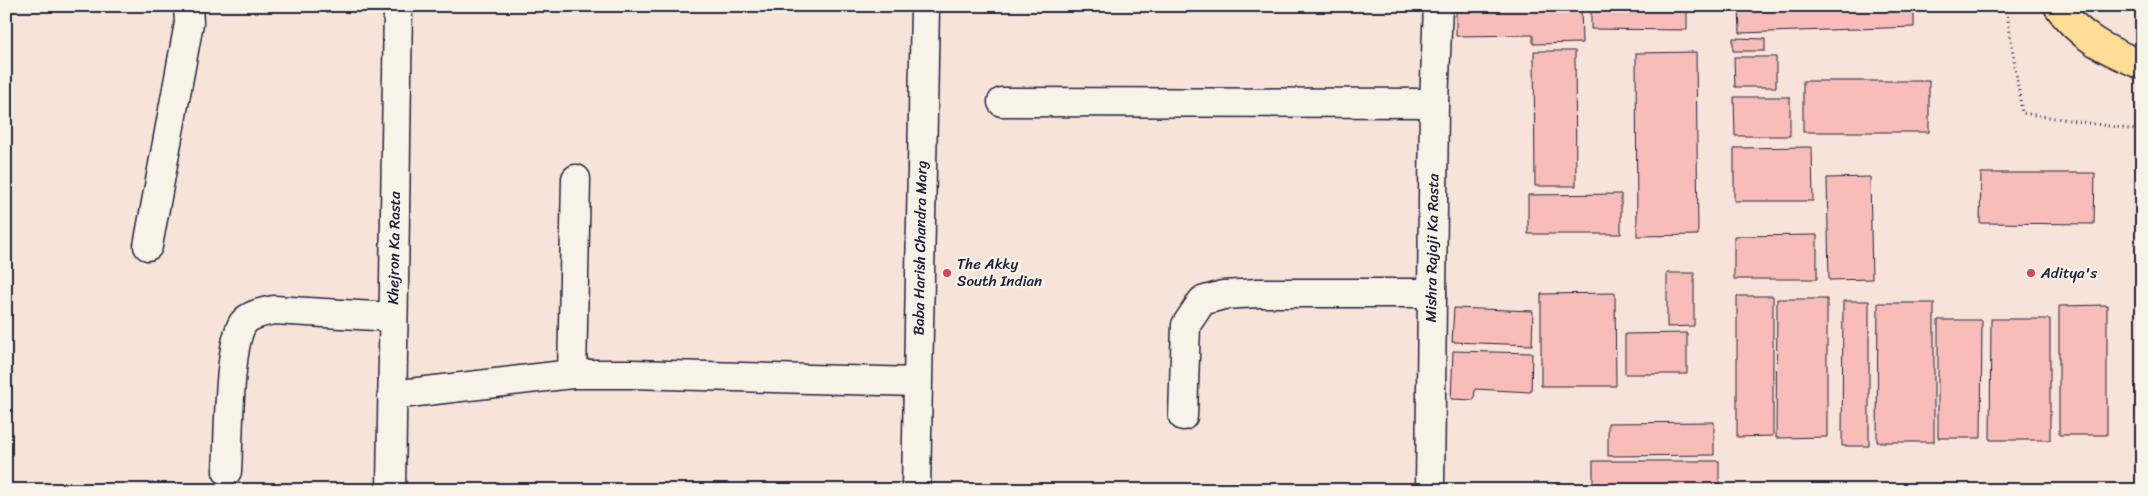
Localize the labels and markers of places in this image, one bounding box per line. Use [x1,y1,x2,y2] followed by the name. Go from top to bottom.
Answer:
[957,251,1042,294] place label: The Akky South Indian
[2040,260,2097,286] place label: Aditya's
[941,267,953,279] marker: The Akky South Indian
[2025,267,2037,279] marker: Aditya's

